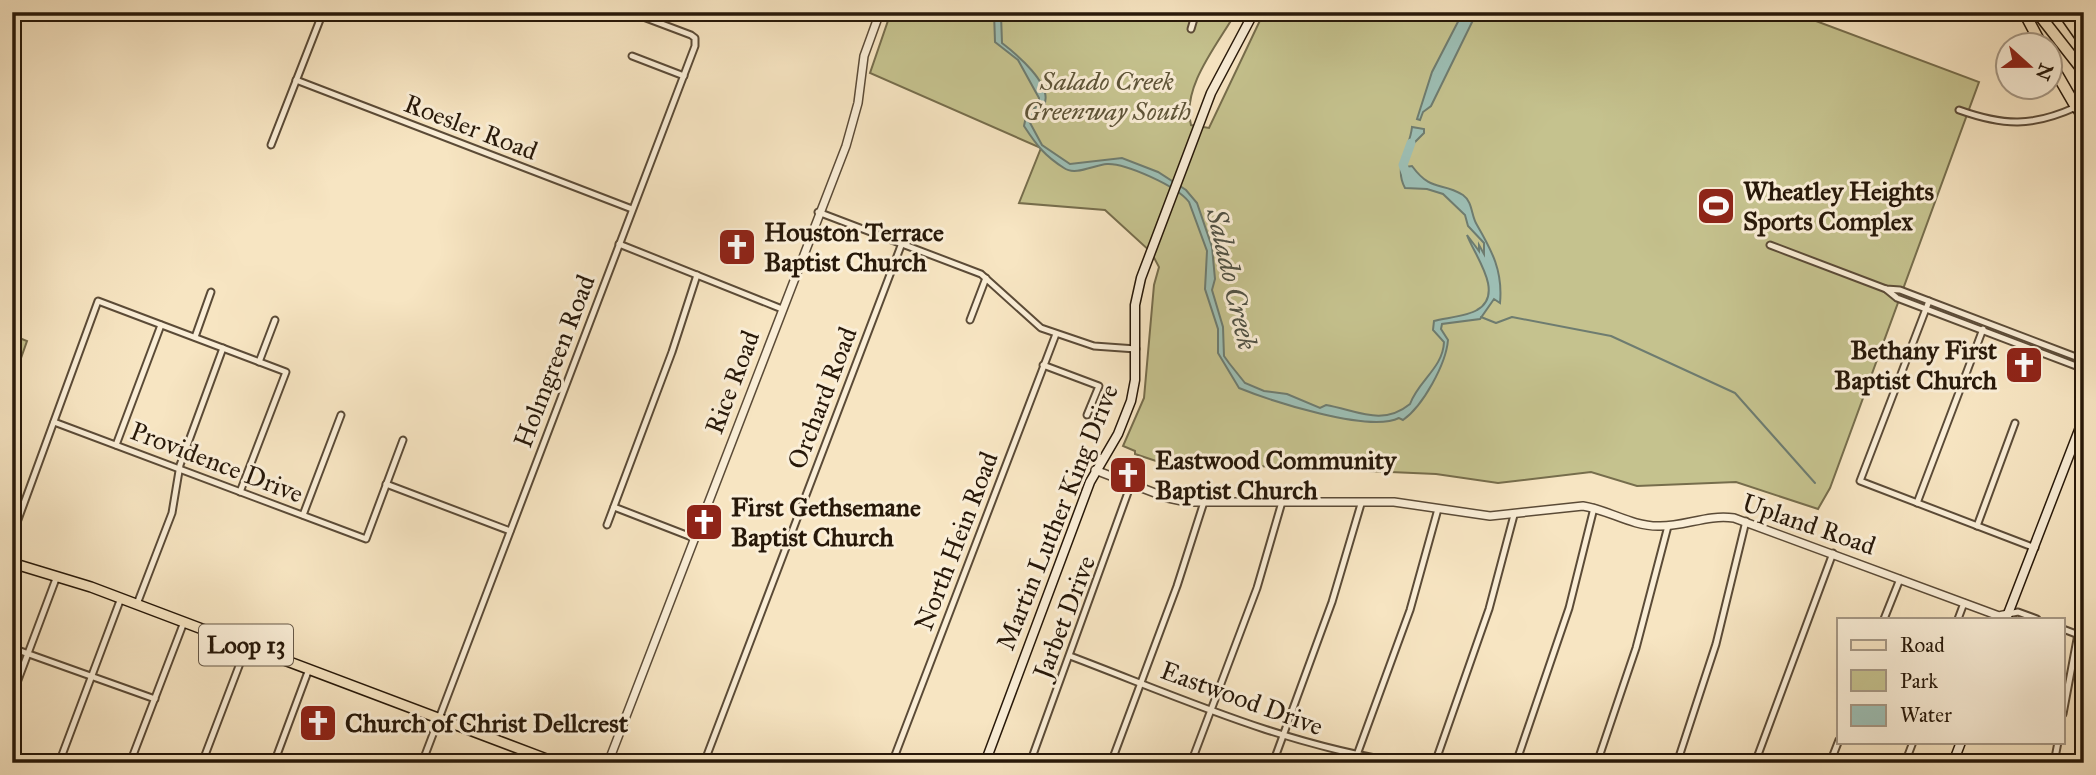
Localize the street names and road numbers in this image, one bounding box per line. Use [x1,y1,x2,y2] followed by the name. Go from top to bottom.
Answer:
[400,87,542,167] street label: Roesler Road
[506,270,602,452] street label: Holmgreen Road
[780,322,864,474] street label: Orchard Road
[698,326,766,438] street label: Rice Road
[989,379,1125,655] street label: Martin Luther King Drive
[126,414,308,510] street label: Providence Drive
[907,447,1005,635] street label: North Hein Road
[1738,486,1880,562] street label: Upland Road
[1025,551,1102,686] street label: Jarbet Drive
[199,624,293,666] road number: Loop 13
[1156,654,1328,742] street label: Eastwood Drive

